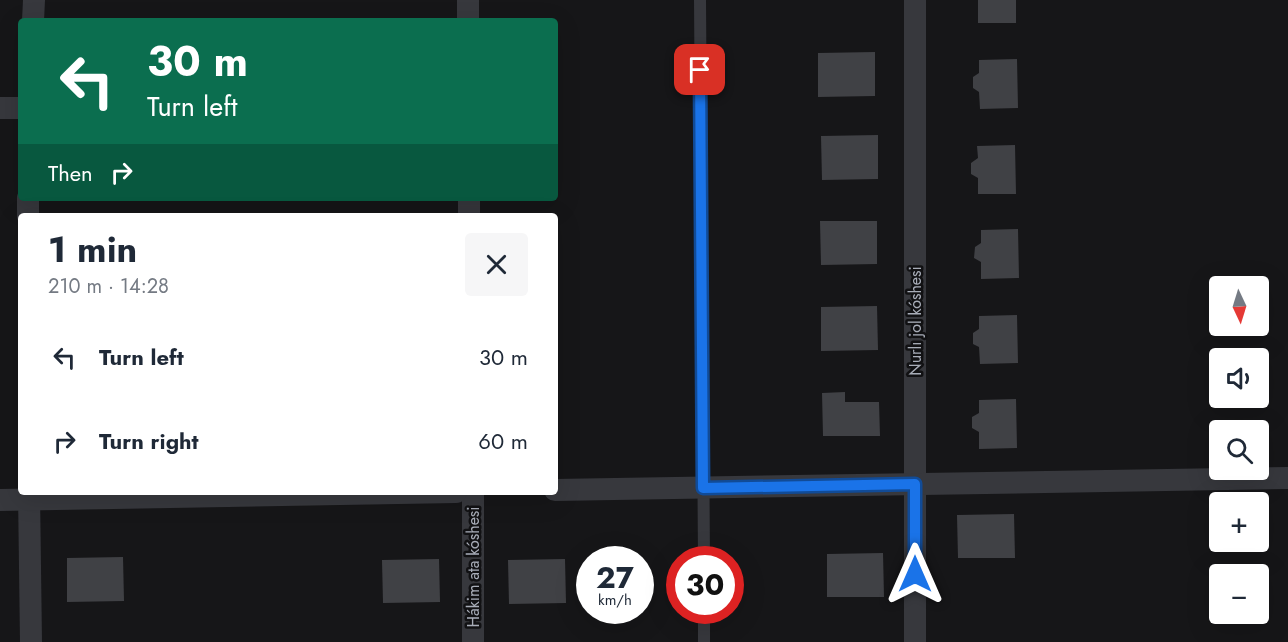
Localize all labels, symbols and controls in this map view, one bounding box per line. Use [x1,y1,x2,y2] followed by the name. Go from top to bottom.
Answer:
[147,31,248,92] text: 30 m
[48,42,126,120] icon: left
[674,44,725,95] pin
[683,53,716,86] icon: arrive
[147,87,237,126] text: Turn left
[105,156,138,189] icon: right
[48,157,93,189] text: Then
[48,223,137,275] text: 1 min
[465,233,528,296] button: close
[904,266,927,376] street label: Nurlı jol kóshesi
[48,272,169,301] text: 210 m · 14:28
[1209,276,1269,336] north arrow
[1209,276,1269,624] map controls
[48,341,81,374] icon: left
[99,341,184,373] text: Turn left
[479,341,528,373] text: 30 m
[1209,348,1269,408] button: sound
[1209,420,1269,480] button: search
[48,425,81,458] icon: right
[99,425,199,457] text: Turn right
[478,425,528,457] text: 60 m
[1209,492,1269,552] button: +
[462,507,485,627] street label: Hákim ata kóshesi
[883,542,947,606] position arrow
[666,546,744,624] speed limit sign: 30
[596,556,634,599] text: 27
[1209,564,1269,624] button: −
[598,589,632,611] text: km/h

